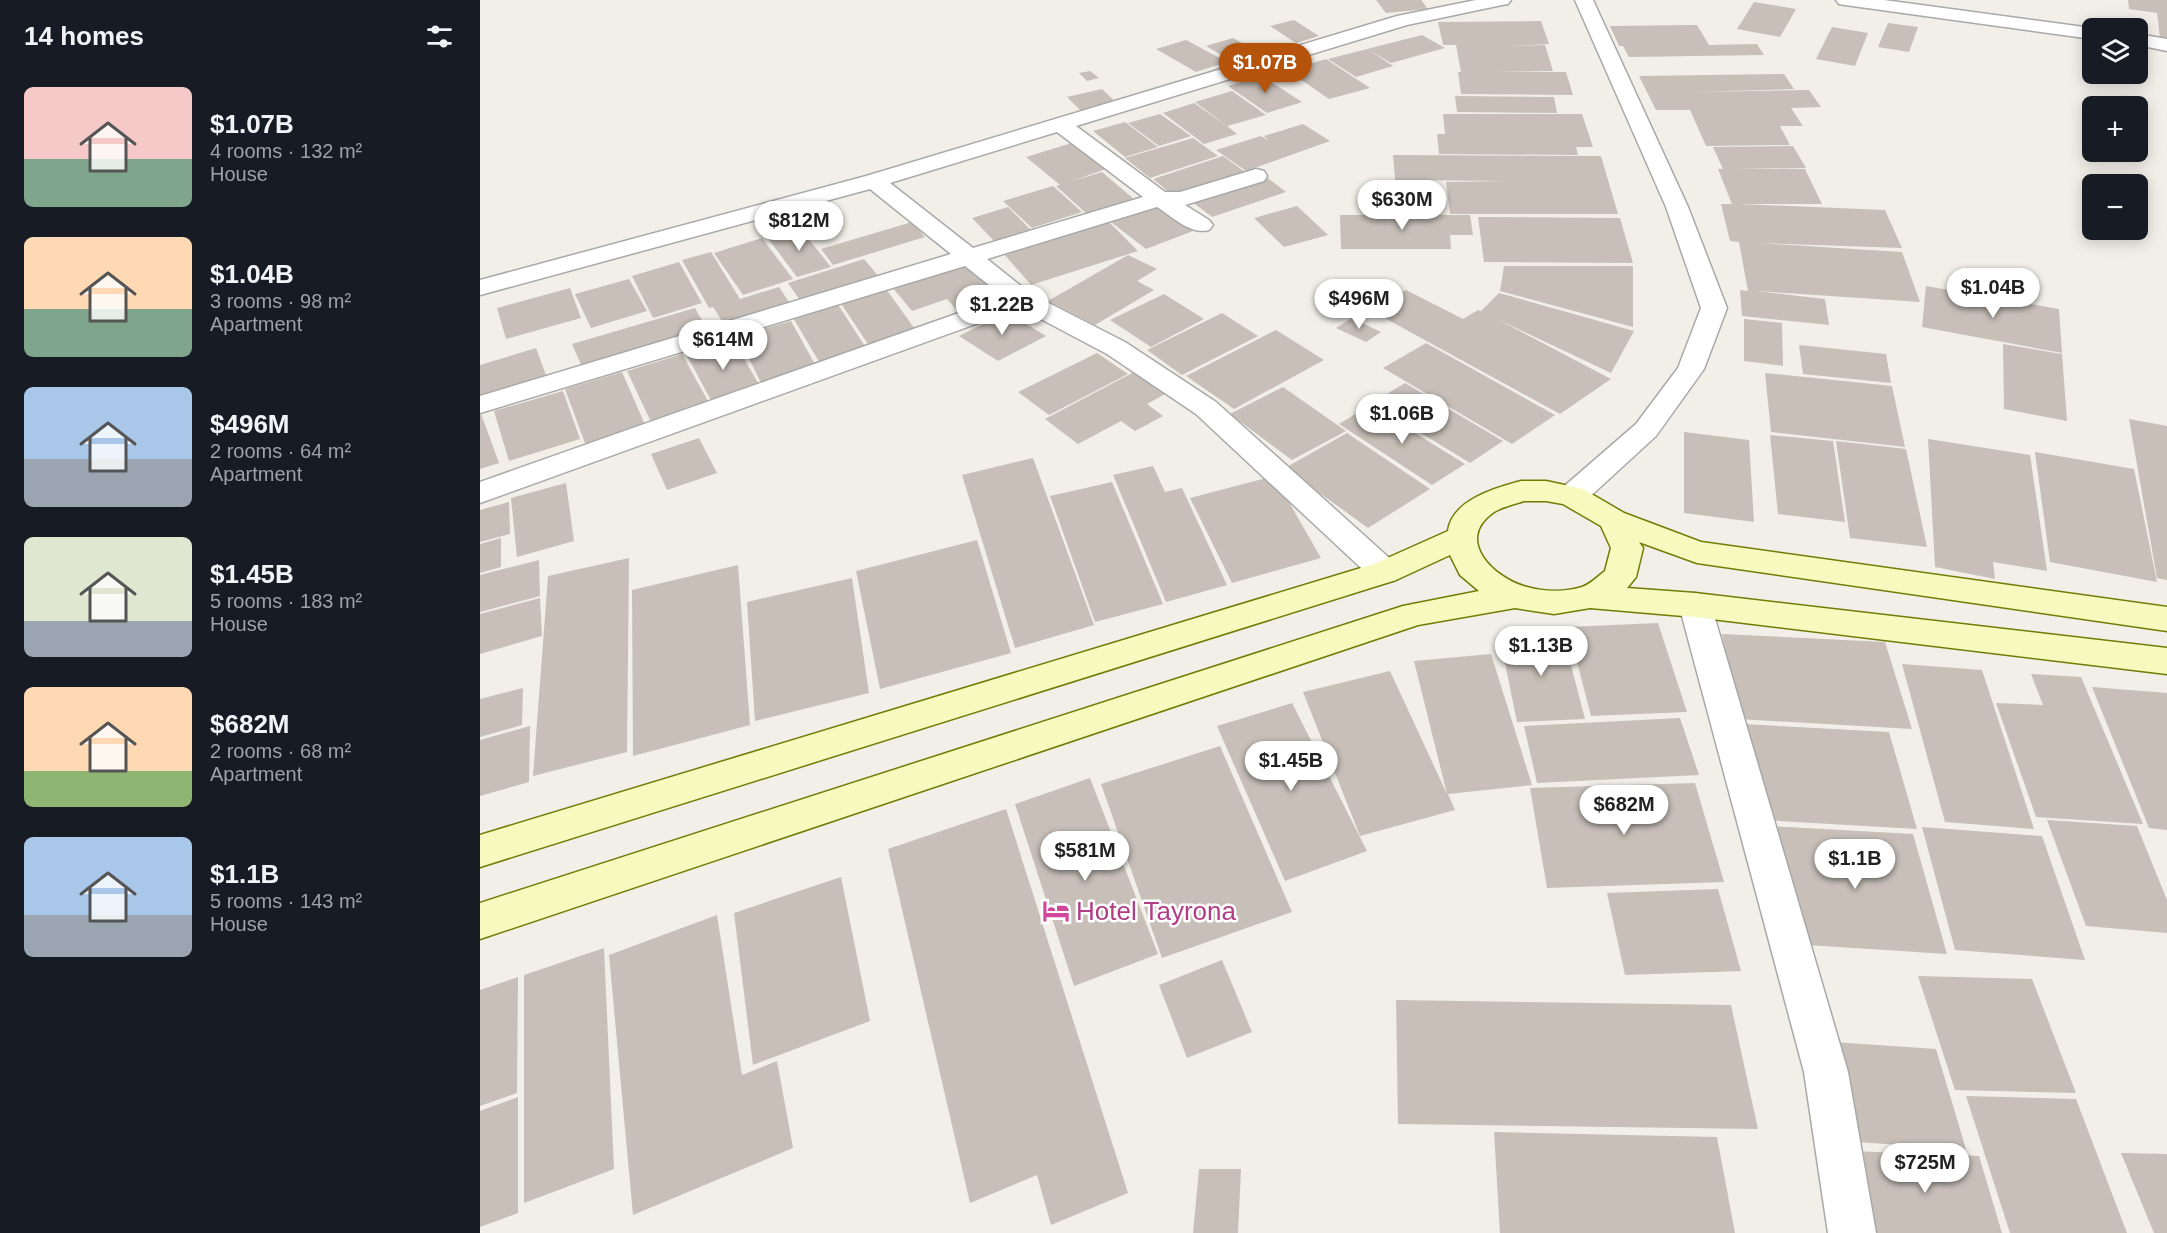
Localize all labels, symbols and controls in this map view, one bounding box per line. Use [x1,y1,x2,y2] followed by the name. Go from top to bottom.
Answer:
[2082,18,2148,240] map controls
[2082,18,2148,84] button: layers
[423,20,456,53] icon: filters
[24,21,144,51] text: 14 homes
[1216,43,1314,94] pin: $1.07B
[1233,51,1297,73] text: $1.07B
[2082,96,2148,162] button: +
[210,109,294,139] text: $1.07B
[72,111,144,183] icon: home
[210,140,362,162] text: 4 rooms · 132 m²
[210,163,268,185] text: House
[2082,174,2148,240] button: −
[1360,180,1444,231] pin: $630M
[1371,188,1433,210] text: $630M
[757,201,841,252] pin: $812M
[768,209,830,231] text: $812M
[210,259,294,289] text: $1.04B
[72,261,144,333] icon: home
[1944,268,2042,319] pin: $1.04B
[1961,276,2025,298] text: $1.04B
[1317,279,1401,330] pin: $496M
[953,285,1051,336] pin: $1.22B
[1328,287,1390,309] text: $496M
[210,290,351,312] text: 3 rooms · 98 m²
[970,293,1034,315] text: $1.22B
[210,313,302,335] text: Apartment
[681,320,765,371] pin: $614M
[692,328,754,350] text: $614M
[1353,394,1451,445] pin: $1.06B
[1370,402,1434,424] text: $1.06B
[210,409,290,439] text: $496M
[72,411,144,483] icon: home
[210,440,351,462] text: 2 rooms · 64 m²
[210,463,302,485] text: Apartment
[210,559,294,589] text: $1.45B
[72,561,144,633] icon: home
[210,590,362,612] text: 5 rooms · 183 m²
[210,613,268,635] text: House
[1492,626,1590,677] pin: $1.13B
[1509,634,1573,656] text: $1.13B
[210,709,290,739] text: $682M
[72,711,144,783] icon: home
[210,740,351,762] text: 2 rooms · 68 m²
[1242,741,1340,792] pin: $1.45B
[1259,749,1323,771] text: $1.45B
[210,763,302,785] text: Apartment
[1582,785,1666,836] pin: $682M
[1593,793,1655,815] text: $682M
[1043,831,1127,882] pin: $581M
[1054,839,1116,861] text: $581M
[1813,839,1897,890] pin: $1.1B
[1828,847,1882,869] text: $1.1B
[210,859,279,889] text: $1.1B
[72,861,144,933] icon: home
[210,890,362,912] text: 5 rooms · 143 m²
[1041,896,1071,926] hotel icon: Hotel Tayrona
[1076,896,1236,926] place label: Hotel Tayrona
[210,913,268,935] text: House
[1883,1143,1967,1194] pin: $725M
[1894,1151,1956,1173] text: $725M

